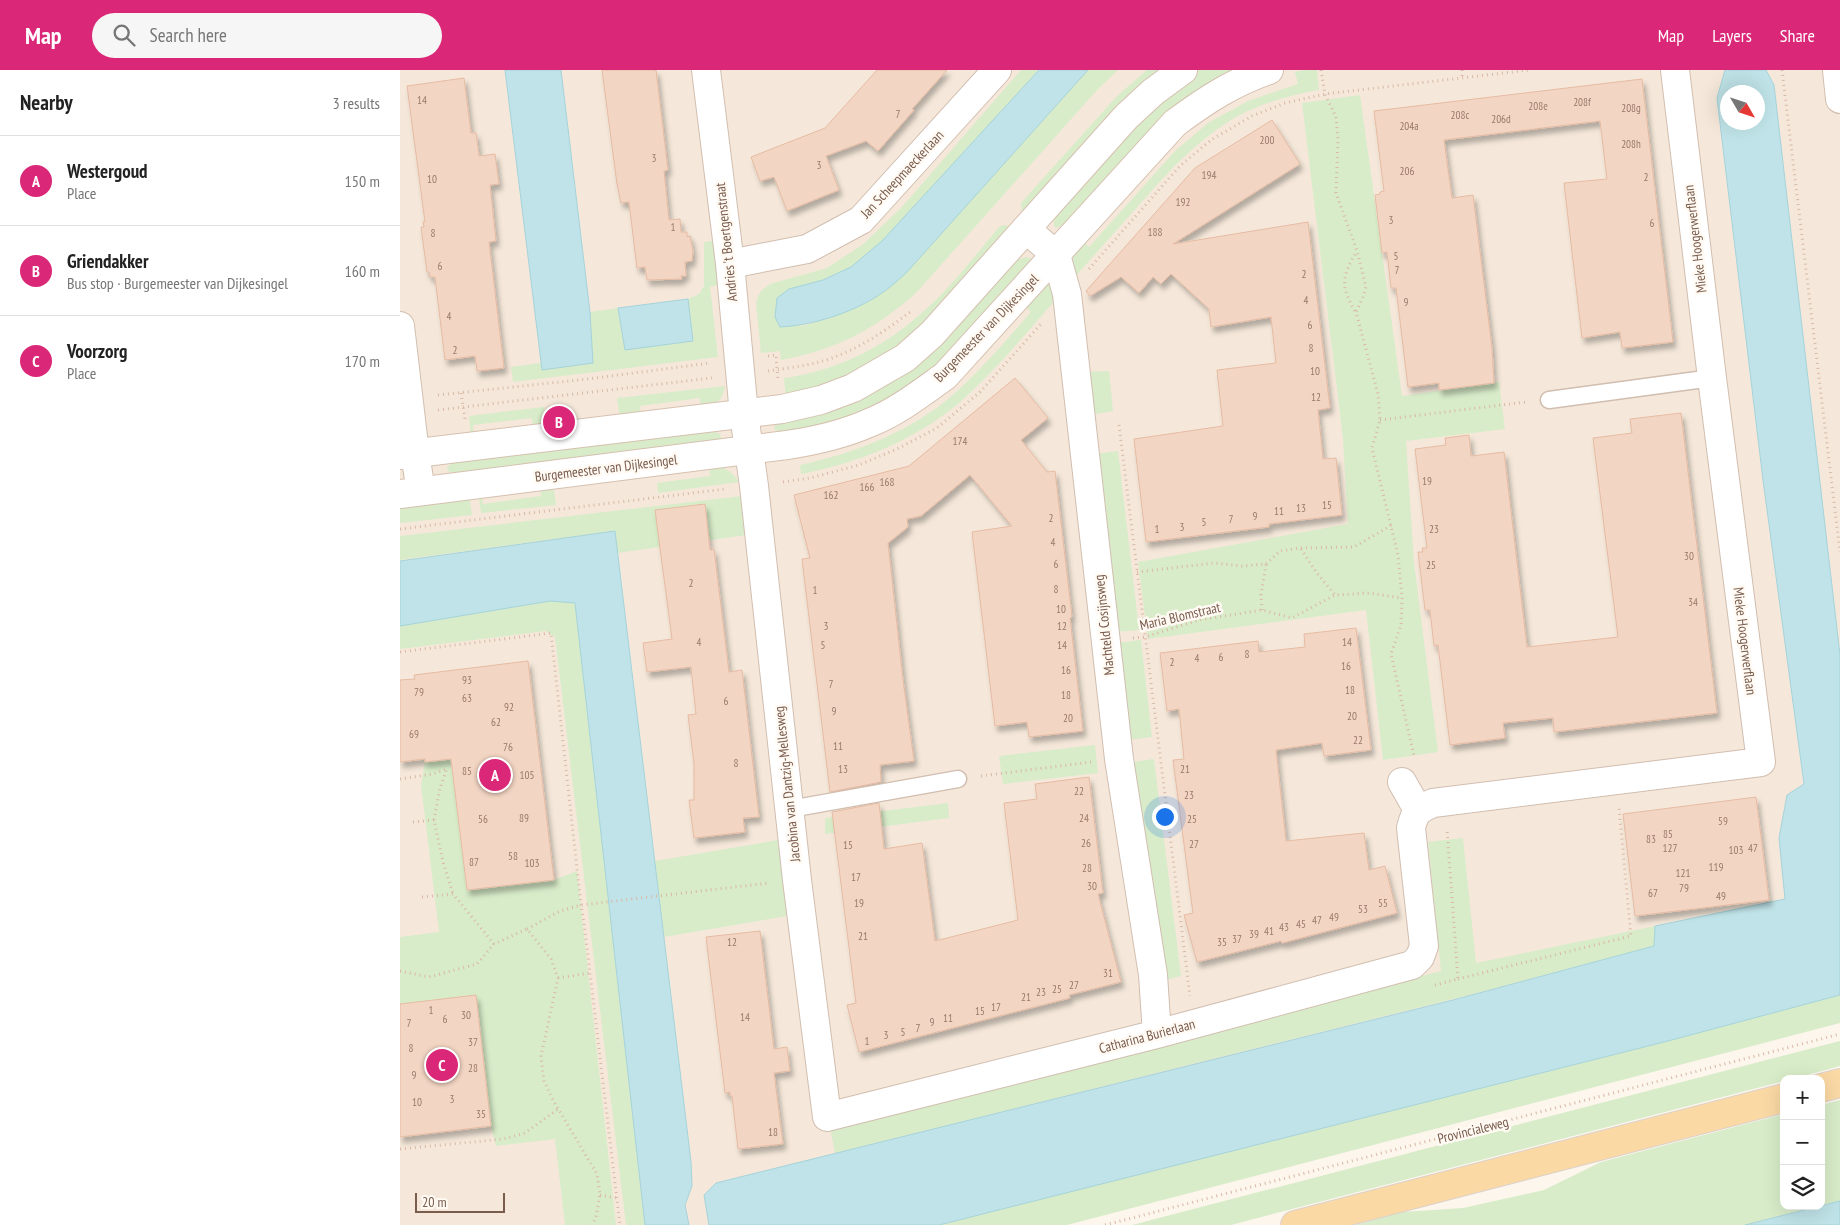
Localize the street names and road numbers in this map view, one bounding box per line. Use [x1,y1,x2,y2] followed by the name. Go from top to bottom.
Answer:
[856,126,947,222] street label: Jan Scheepmaeckerlaan
[711,181,741,302] street label: Andries 't Boertgenstraat
[1679,184,1711,294] street label: Mieke Hoogerwerflaan
[930,270,1043,386] street label: Burgemeester van Dijkesingel
[534,450,679,486] street label: Burgemeester van Dijkesingel
[1090,574,1118,676] street label: Machteld Cosijnsweg
[1729,586,1761,696] street label: Mieke Hoogerwerflaan
[1138,598,1222,634] street label: Maria Blomstraat
[770,705,804,864] street label: Jacobina van Dantzig-Mellesweg
[1097,1015,1197,1057] street label: Catharina Burierlaan
[1436,1112,1510,1148] street label: Provincialeweg

